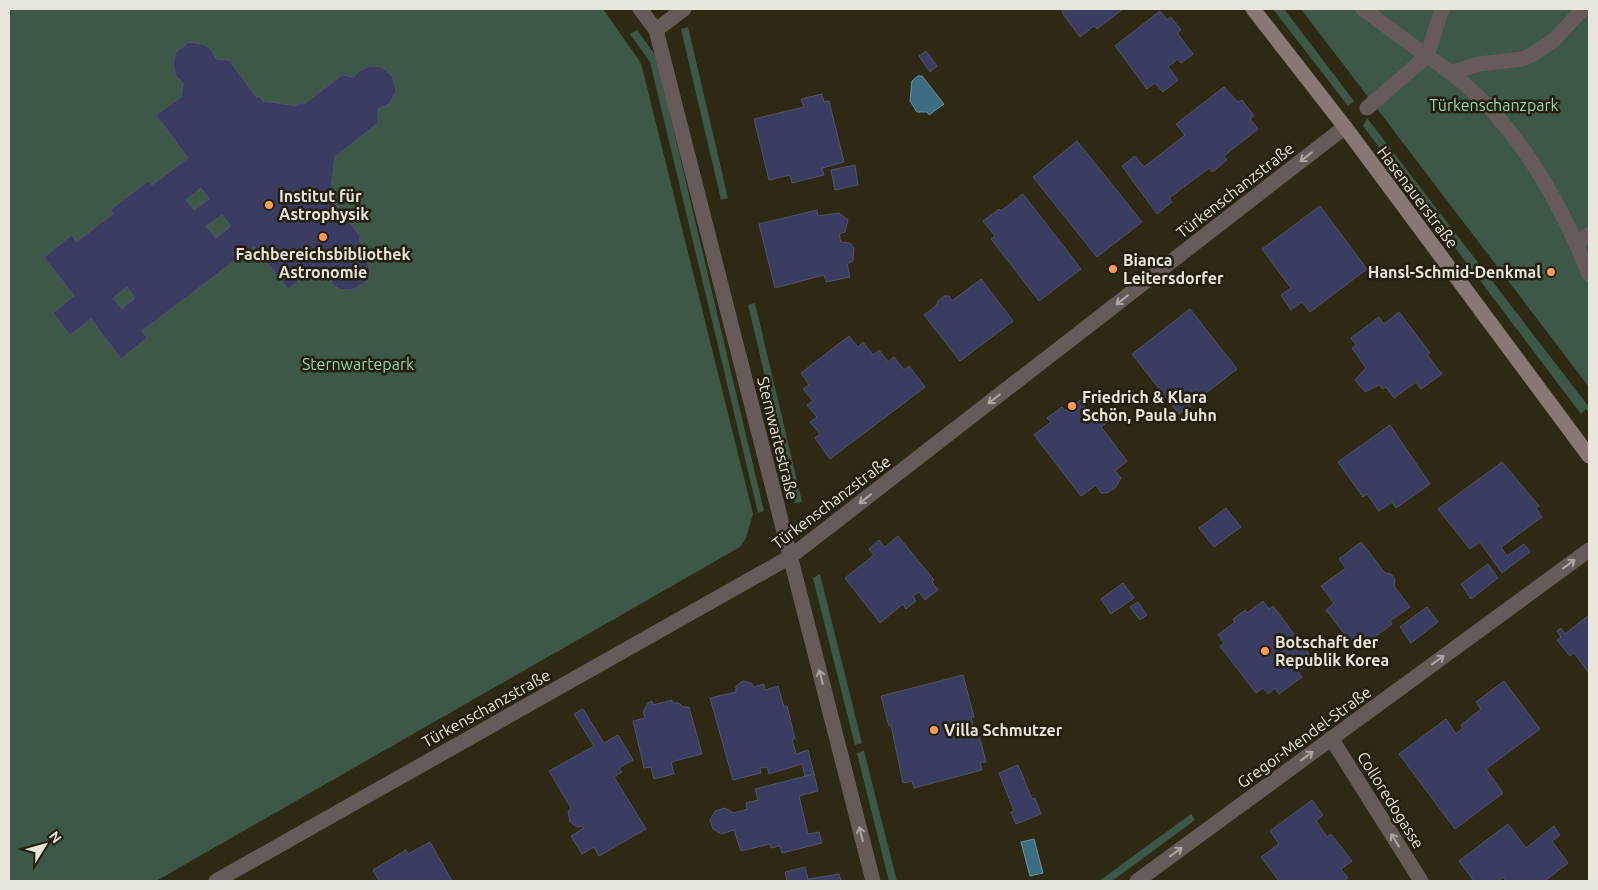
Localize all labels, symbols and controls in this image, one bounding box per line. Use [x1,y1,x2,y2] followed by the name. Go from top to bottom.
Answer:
[1429,96,1559,114] park label: Türkenschanzpark
[1173,139,1297,241] street label: Türkenschanzstraße
[1374,143,1462,251] street label: Hasenauerstraße
[1299,152,1313,162] one-way arrow
[279,187,369,223] place label: Institut für Astrophysik
[263,199,275,211] marker: Institut für Astrophysik
[317,231,329,243] marker: Fachbereichsbibliothek Astronomie
[235,245,411,281] place label: Fachbereichsbibliothek Astronomie
[1123,251,1224,287] place label: Bianca Leitersdorfer
[1107,263,1119,275] marker: Bianca Leitersdorfer
[1368,263,1541,281] place label: Hansl-Schmid-Denkmal
[1545,266,1557,278] marker: Hansl-Schmid-Denkmal
[1116,294,1129,305] one-way arrow
[302,355,414,373] park label: Sternwartepark
[754,374,802,502] street label: Sternwartestraße
[1082,388,1217,424] place label: Friedrich & Klara Schön, Paula Juhn
[987,394,1001,404] one-way arrow
[1066,400,1078,412] marker: Friedrich & Klara Schön, Paula Juhn
[768,452,894,552] street label: Türkenschanzstraße
[859,493,872,504] one-way arrow
[1562,559,1576,569] one-way arrow
[1275,633,1389,669] place label: Botschaft der Republik Korea
[1259,645,1271,657] marker: Botschaft der Republik Korea
[1431,655,1445,665] one-way arrow
[419,665,553,751] street label: Türkenschanzstraße
[815,669,825,685] one-way arrow
[1234,682,1374,792] street label: Gregor-Mendel-Straße
[944,721,1063,739] place label: Villa Schmutzer
[928,724,940,736] marker: Villa Schmutzer
[1354,748,1428,852] street label: Colloredogasse
[1300,751,1314,761] one-way arrow
[20,820,70,870] north arrow
[855,826,865,842] one-way arrow
[46,828,65,846] text: N
[1389,833,1399,847] one-way arrow
[1169,847,1182,858] one-way arrow

